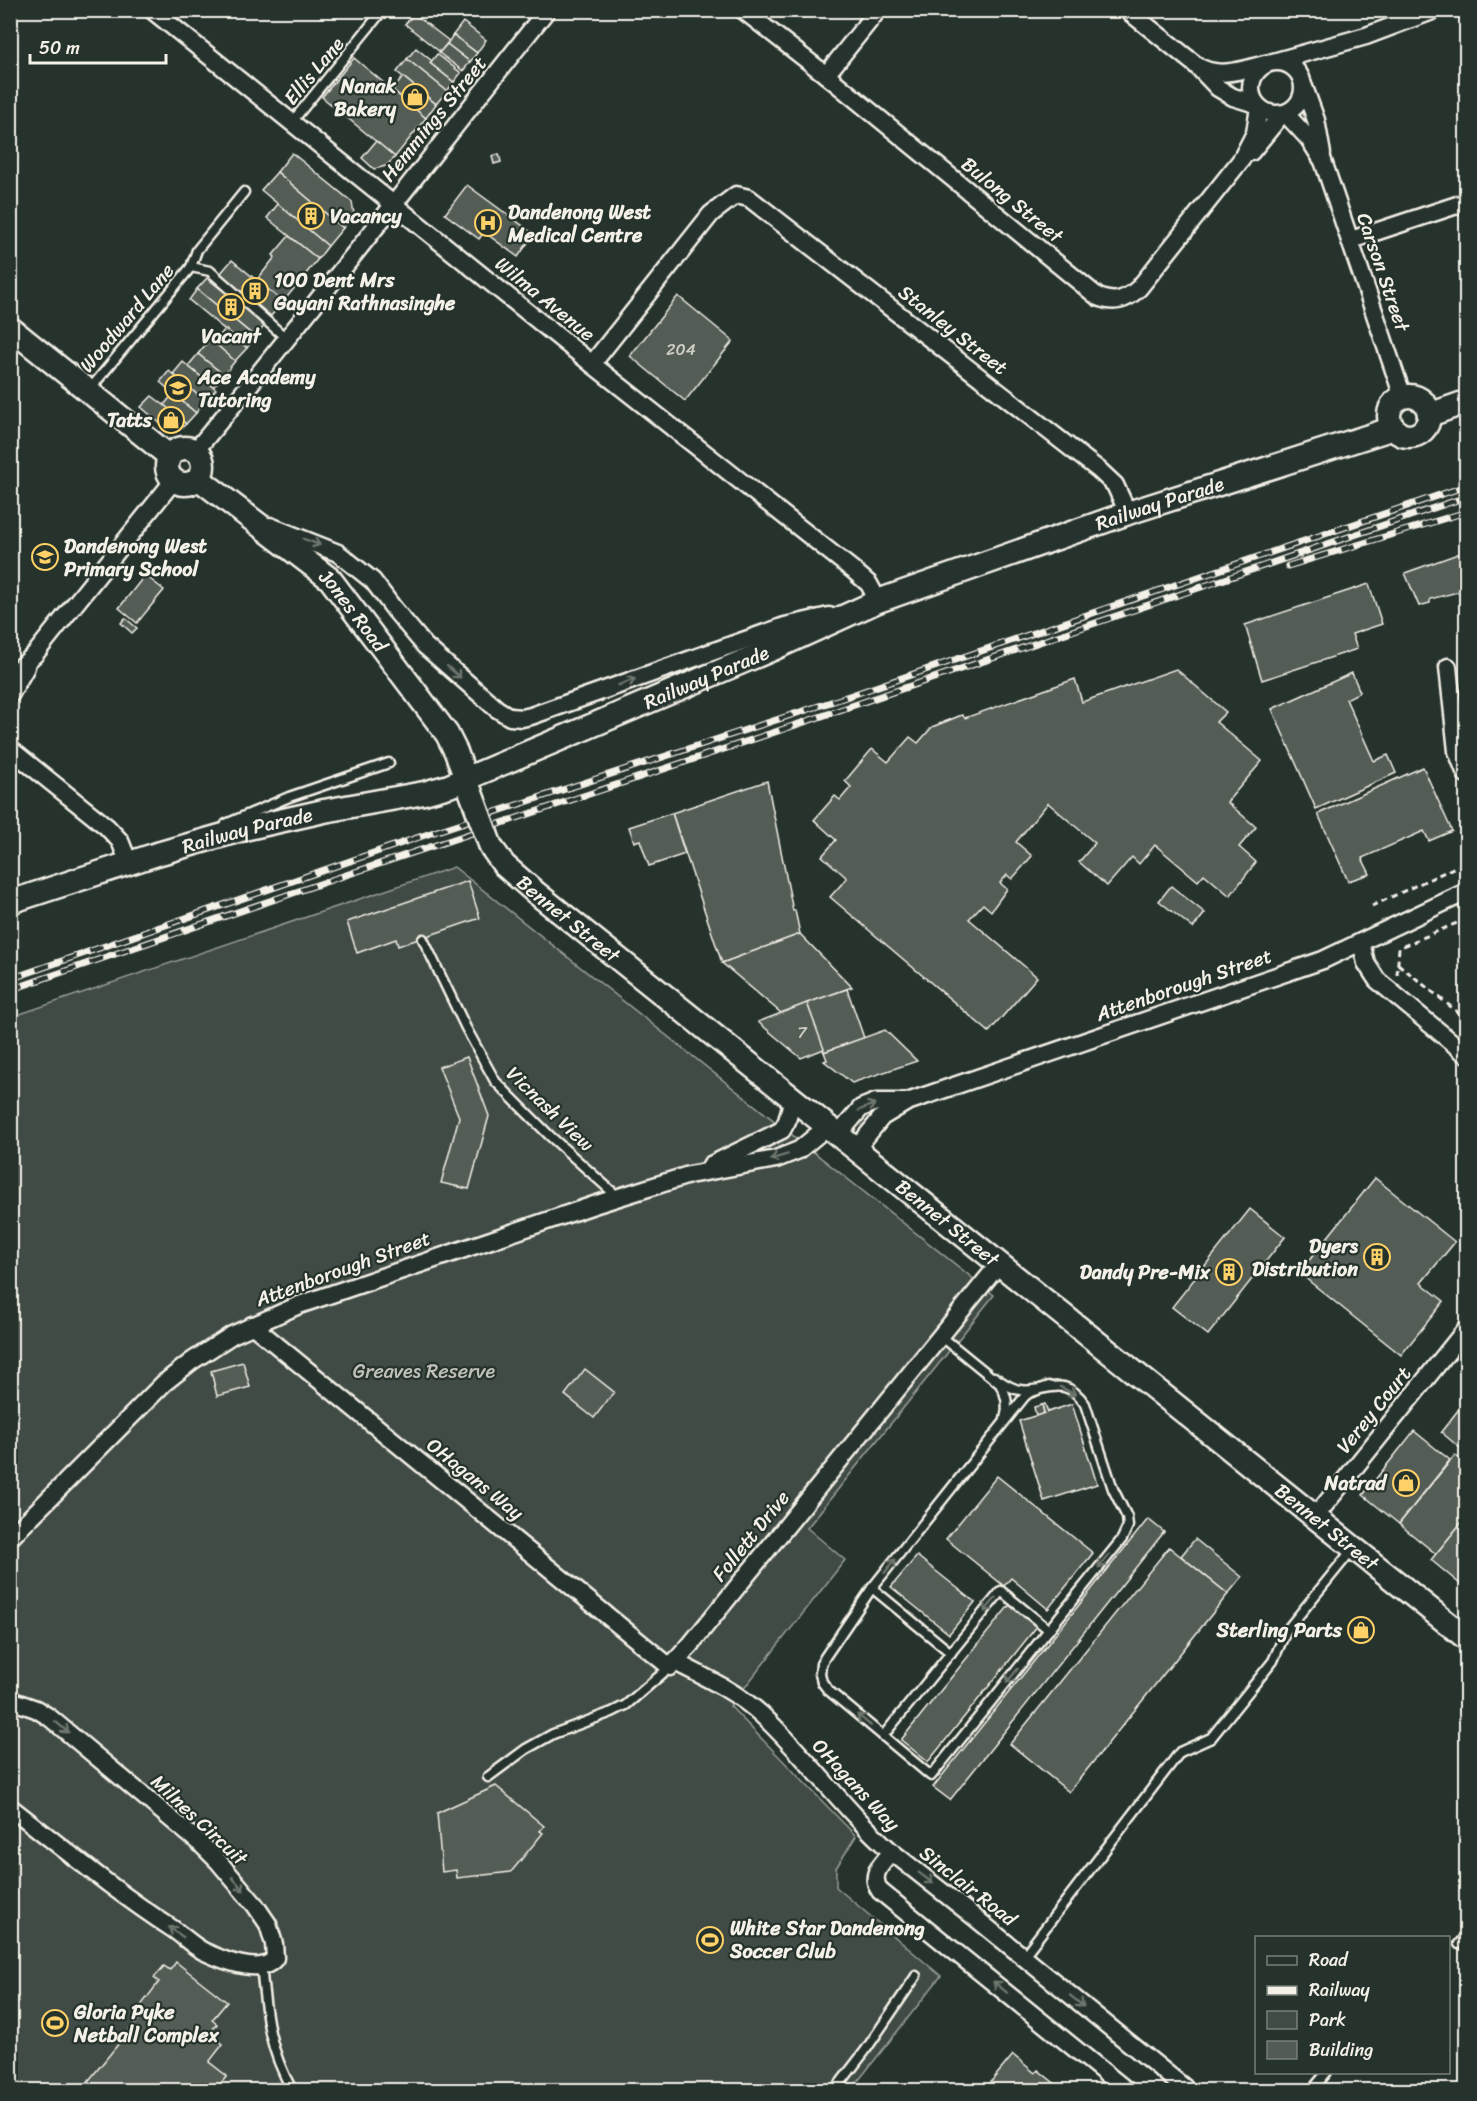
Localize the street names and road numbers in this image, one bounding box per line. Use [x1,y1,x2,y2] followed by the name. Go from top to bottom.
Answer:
[275,28,354,113] street label: Ellis Lane
[372,48,496,190] street label: Hemmings Street
[953,148,1072,253] street label: Bulong Street
[1346,208,1420,337] street label: Carson Street
[487,247,603,351] street label: Wilma Avenue
[70,255,184,381] street label: Woodward Lane
[890,276,1016,385] street label: Stanley Street
[1090,466,1229,541] street label: Railway Parade
[311,559,398,661] street label: Jones Road
[638,635,775,719] street label: Railway Parade
[178,797,316,863] street label: Railway Parade
[508,866,629,972] street label: Bennet Street
[1090,938,1277,1032] street label: Attenborough Street
[497,1057,603,1161] street label: Vicnash View
[888,1170,1008,1276] street label: Bennet Street
[249,1221,436,1317] street label: Attenborough Street
[1327,1358,1421,1462] street label: Verey Court
[418,1428,532,1530] street label: OHagans Way
[1267,1474,1387,1580] street label: Bennet Street
[703,1482,799,1590] street label: Follett Drive
[803,1730,909,1840] street label: OHagans Way
[142,1765,256,1875] street label: Milnes Circuit
[911,1836,1026,1937] street label: Sinclair Road

